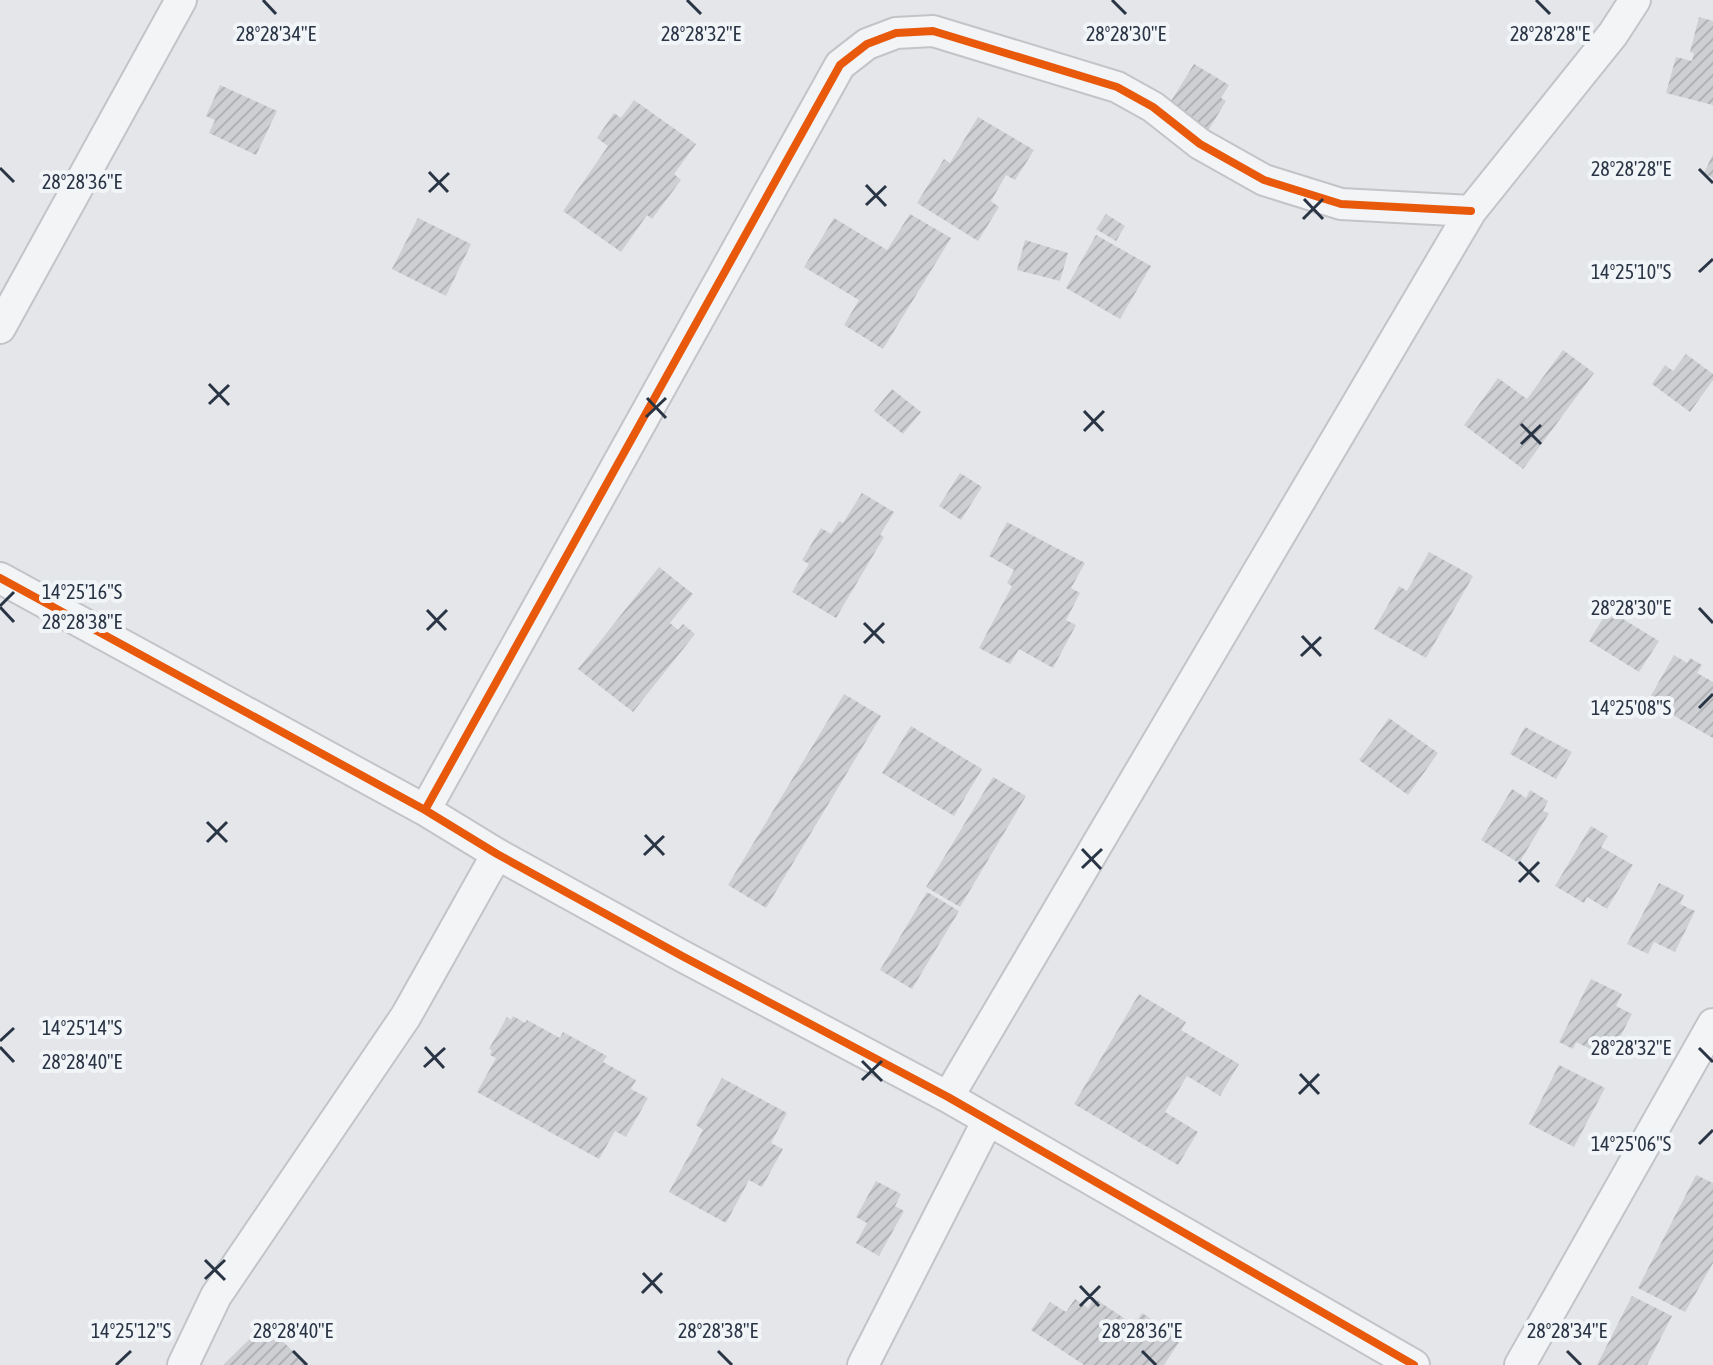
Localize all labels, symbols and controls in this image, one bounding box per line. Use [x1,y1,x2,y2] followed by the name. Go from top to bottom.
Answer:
[236,22,317,45] text: 28°28'34"E
[661,22,742,45] text: 28°28'32"E
[1086,22,1167,45] text: 28°28'30"E
[1510,22,1591,45] text: 28°28'28"E
[1591,157,1672,180] text: 28°28'28"E
[42,170,123,193] text: 28°28'36"E
[1591,260,1671,283] text: 14°25'10"S
[42,580,122,603] text: 14°25'16"S
[1591,596,1672,619] text: 28°28'30"E
[42,610,123,633] text: 28°28'38"E
[1591,696,1671,719] text: 14°25'08"S
[42,1016,122,1039] text: 14°25'14"S
[1591,1036,1672,1059] text: 28°28'32"E
[42,1050,123,1073] text: 28°28'40"E
[1591,1132,1671,1155] text: 14°25'06"S
[91,1319,171,1342] text: 14°25'12"S
[253,1319,334,1342] text: 28°28'40"E
[678,1319,759,1342] text: 28°28'38"E
[1102,1319,1183,1342] text: 28°28'36"E
[1527,1319,1608,1342] text: 28°28'34"E

